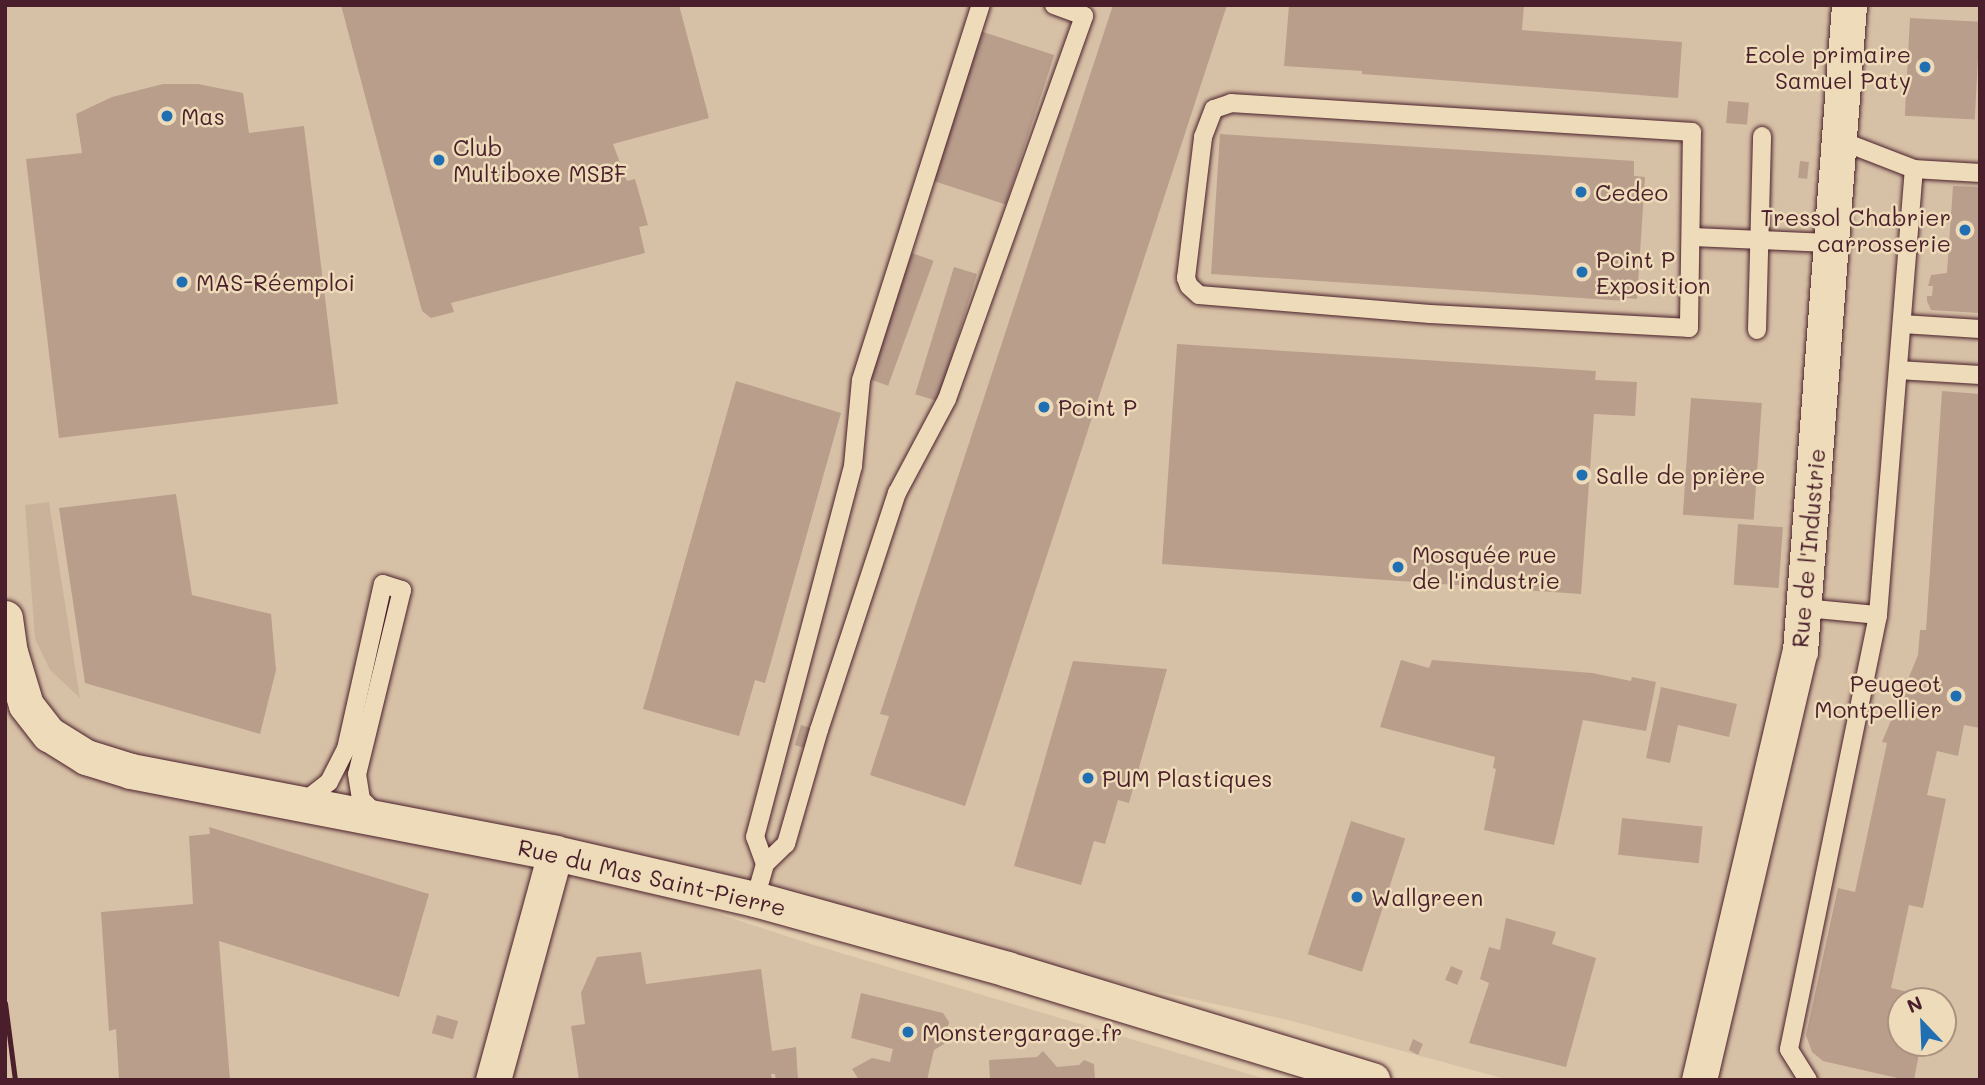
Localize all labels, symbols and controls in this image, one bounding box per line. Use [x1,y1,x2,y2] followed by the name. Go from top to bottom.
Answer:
[1745,40,1911,94] place label: Ecole primaire Samuel Paty
[1917,59,1933,75] marker: Ecole primaire Samuel Paty
[181,102,225,130] place label: Mas
[159,108,175,124] marker: Mas
[453,133,627,187] place label: Club Multiboxe MSBF
[431,152,447,168] marker: Club Multiboxe MSBF
[1595,178,1668,206] place label: Cedeo
[1573,184,1589,200] marker: Cedeo
[1761,203,1951,257] place label: Tressol Chabrier carrosserie
[1957,222,1973,238] marker: Tressol Chabrier carrosserie
[1596,245,1710,299] place label: Point P Exposition
[1574,264,1590,280] marker: Point P Exposition
[196,268,355,296] place label: MAS-Réemploi
[174,274,190,290] marker: MAS-Réemploi
[1058,393,1137,421] place label: Point P
[1036,399,1052,415] marker: Point P
[1786,447,1830,649] street label: Rue de l'Industrie
[1596,461,1765,489] place label: Salle de prière
[1574,467,1590,483] marker: Salle de prière
[1412,540,1560,594] place label: Mosquée rue de l'industrie
[1390,559,1406,575] marker: Mosquée rue de l'industrie
[1814,669,1942,723] place label: Peugeot Montpellier
[1948,688,1964,704] marker: Peugeot Montpellier
[1102,764,1272,792] place label: PUM Plastiques
[1080,770,1096,786] marker: PUM Plastiques
[515,833,789,921] street label: Rue du Mas Saint-Pierre
[1371,883,1483,911] place label: Wallgreen
[1349,889,1365,905] marker: Wallgreen
[1887,987,1957,1057] north arrow
[1903,990,1926,1018] text: N
[922,1018,1122,1046] place label: Monstergarage.fr
[900,1024,916,1040] marker: Monstergarage.fr

